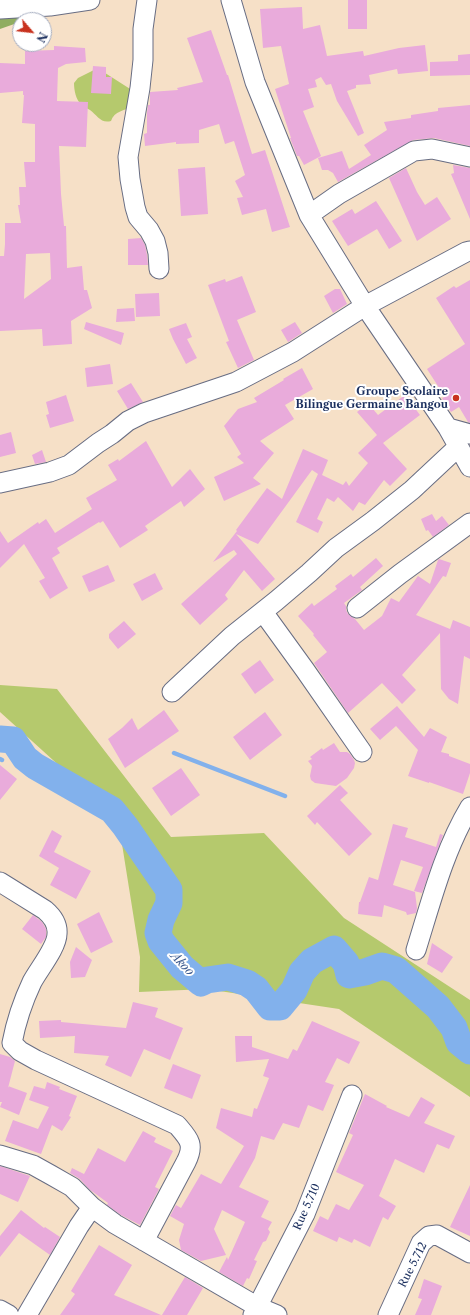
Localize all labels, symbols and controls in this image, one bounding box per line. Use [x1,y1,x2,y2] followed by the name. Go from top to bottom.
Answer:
[12,12,52,52] north arrow
[33,30,50,45] text: N
[296,385,448,411] place label: Groupe Scolaire Bilingue Germaine Bangou
[451,393,461,403] marker: Groupe Scolaire Bilingue Germaine Bangou
[167,949,197,979] water label: Akoo
[291,1182,323,1232] street label: Rue 5.710
[396,1240,430,1290] street label: Rue 5.712

